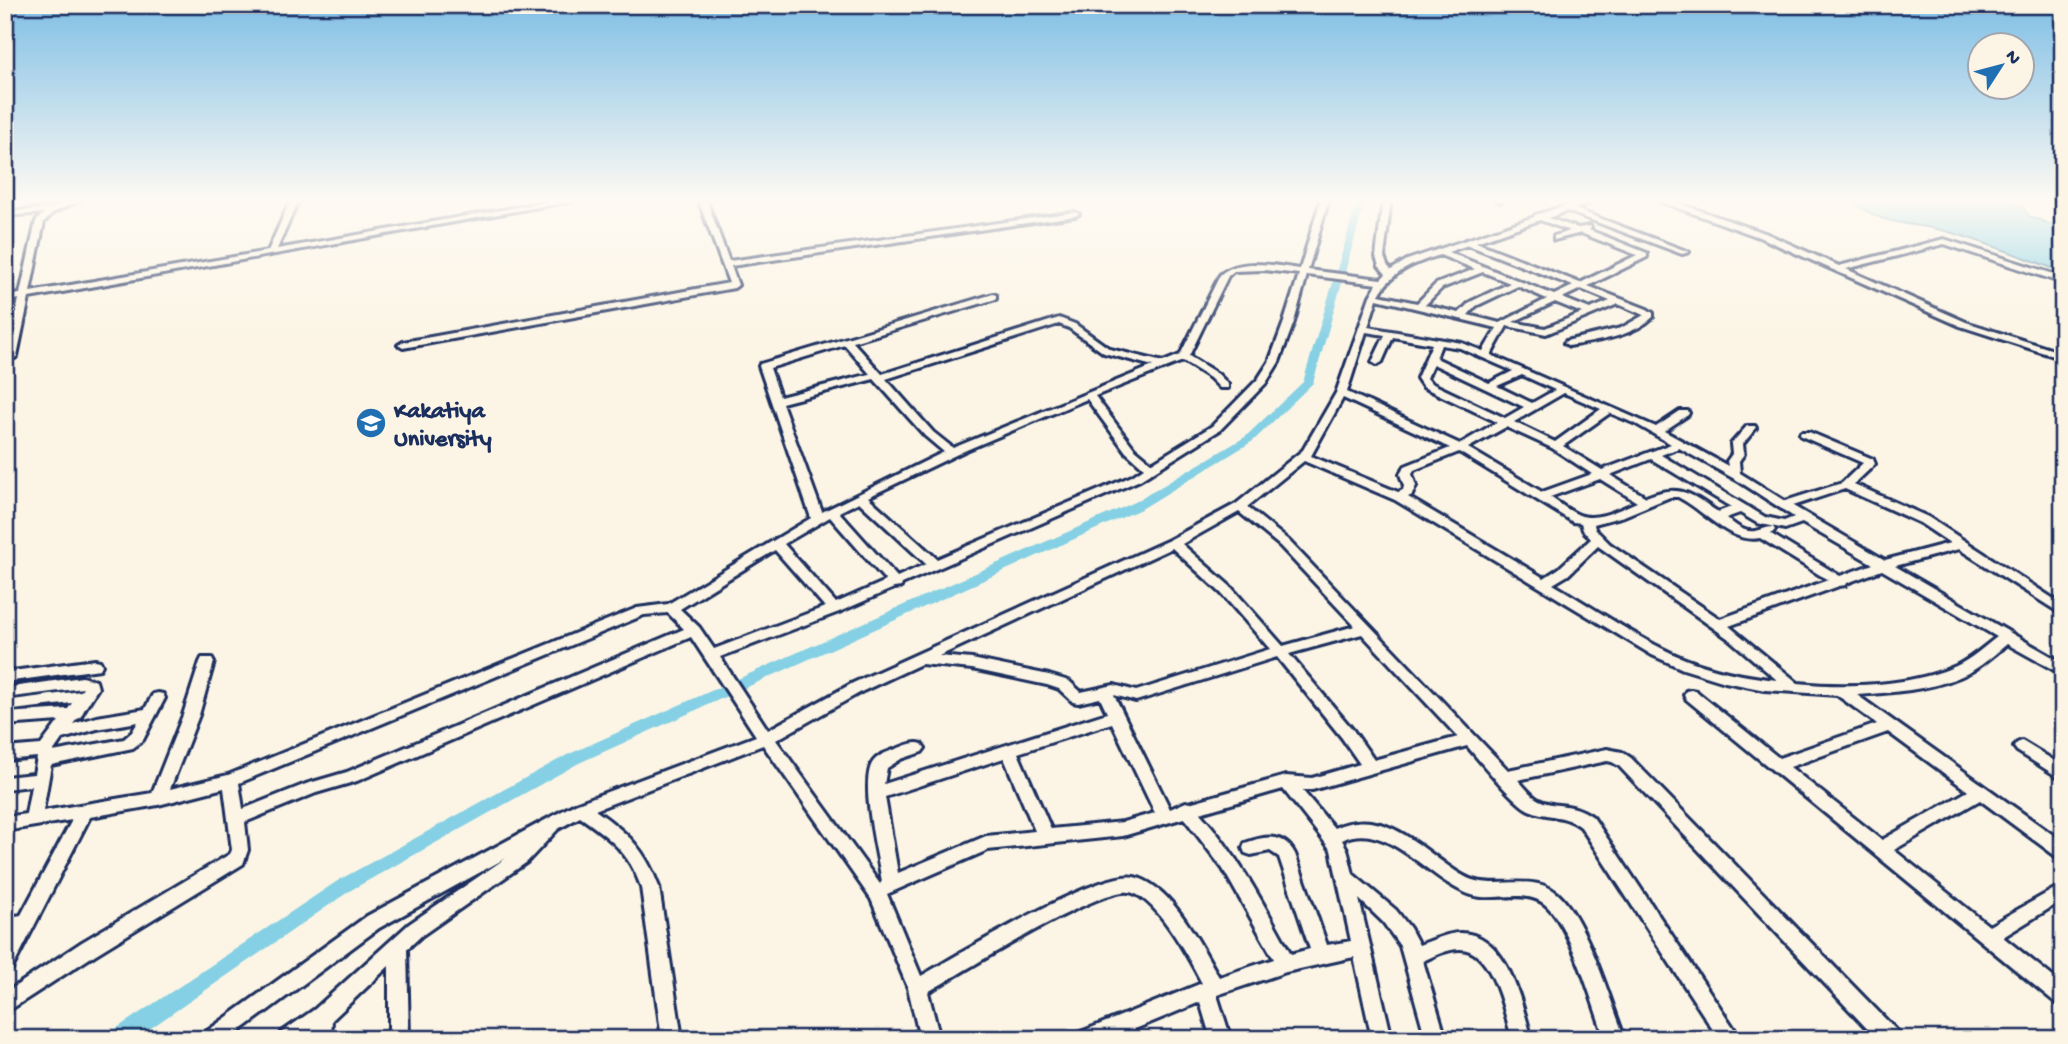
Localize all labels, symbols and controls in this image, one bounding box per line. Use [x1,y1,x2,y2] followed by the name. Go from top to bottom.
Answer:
[1966,32,2036,102] north arrow
[1999,46,2025,70] text: N
[393,398,492,455] place label: Kakatiya University
[354,406,388,440] school or university icon: Kakatiya University

